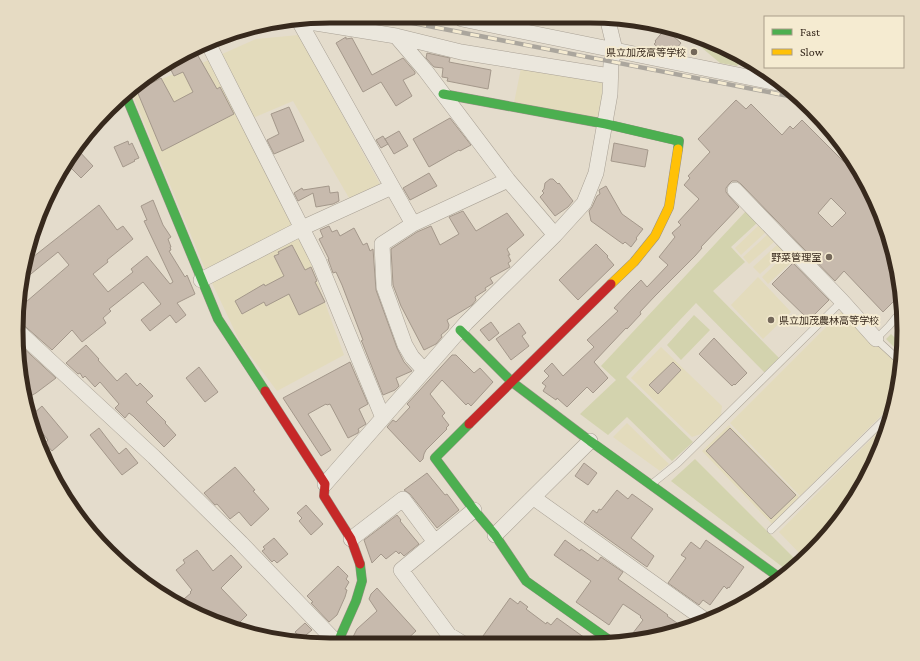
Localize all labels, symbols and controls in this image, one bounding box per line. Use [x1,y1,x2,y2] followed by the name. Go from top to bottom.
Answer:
[764,16,904,68] legend
[800,25,821,39] text: Fast
[800,45,824,59] text: Slow
[606,47,686,58] place label: 県立加茂高等学校
[689,47,699,57] marker: 県立加茂高等学校
[771,252,821,263] place label: 野菜管理室
[824,252,834,262] marker: 野菜管理室
[766,315,776,325] marker: 県立加茂農林高等学校
[779,315,879,326] place label: 県立加茂農林高等学校

